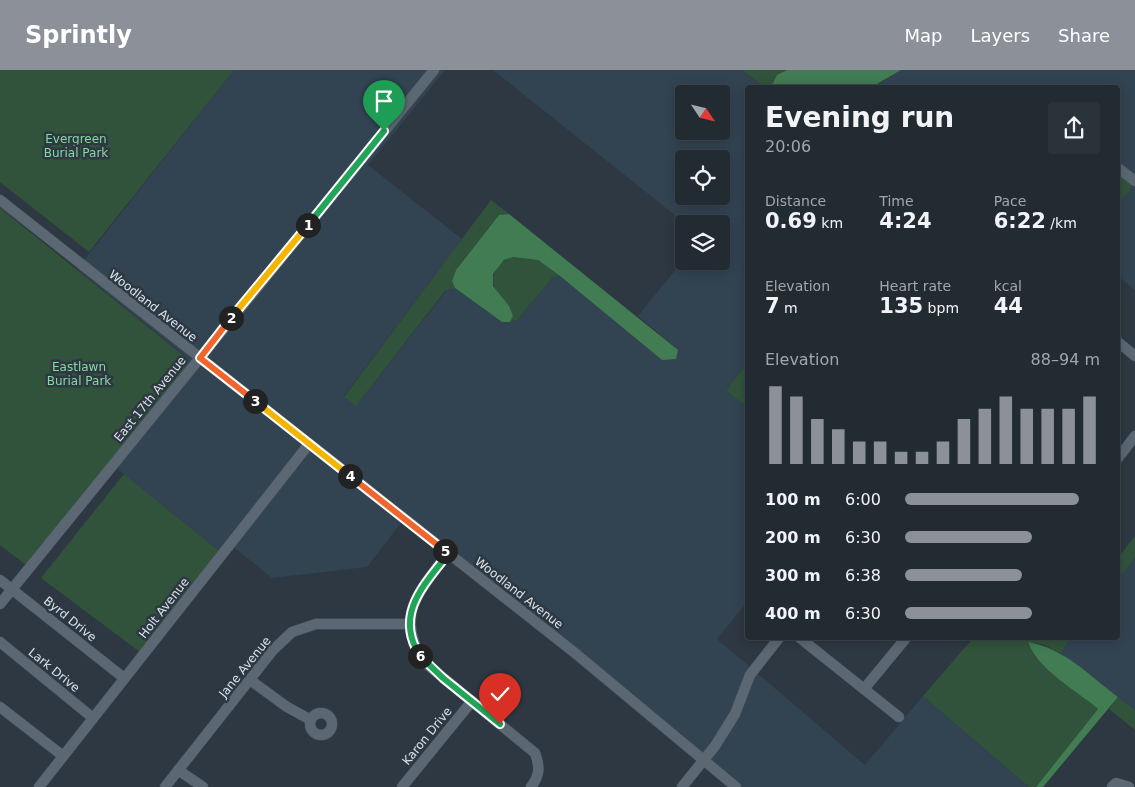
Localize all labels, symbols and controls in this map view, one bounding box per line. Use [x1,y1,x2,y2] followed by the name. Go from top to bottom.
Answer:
[25,21,132,49] text: Sprintly
[904,25,942,46] text: Map
[970,25,1030,46] text: Layers
[1058,25,1110,46] text: Share
[363,80,405,131] pin
[675,85,730,140] north arrow
[675,85,730,270] map controls
[370,87,398,115] icon: arrive
[765,101,954,134] text: Evening run
[1048,102,1100,154] button: share
[44,132,108,160] park label: Evergreen Burial Park
[765,137,811,156] text: 20:06
[675,150,730,205] button: locate
[765,193,826,209] text: Distance
[879,193,914,209] text: Time
[994,193,1026,209] text: Pace
[765,209,817,233] text: 0.69
[879,209,932,233] text: 4:24
[994,209,1046,233] text: 6:22
[296,212,320,238] pin: 1
[675,215,730,270] button: layers
[817,215,843,231] text: km
[1046,215,1077,231] text: /km
[304,217,313,233] text: 1
[106,267,200,345] street label: Woodland Avenue
[765,278,830,294] text: Elevation
[879,278,951,294] text: Heart rate
[994,278,1022,294] text: kcal
[765,294,780,318] text: 7
[879,294,923,318] text: 135
[994,294,1023,318] text: 44
[780,300,798,316] text: m
[923,300,959,316] text: bpm
[218,306,244,330] pin: 2
[227,310,236,326] text: 2
[765,350,839,369] text: Elevation
[1031,350,1100,369] text: 88–94 m
[111,354,189,444] street label: East 17th Avenue
[47,360,111,388] park label: Eastlawn Burial Park
[242,388,268,414] pin: 3
[251,393,260,409] text: 3
[338,464,362,488] pin: 4
[346,468,355,484] text: 4
[765,490,821,509] text: 100 m
[845,490,881,509] text: 6:00
[765,528,821,547] text: 200 m
[845,528,881,547] text: 6:30
[432,538,458,564] pin: 5
[441,543,450,559] text: 5
[472,554,566,632] street label: Woodland Avenue
[765,566,821,585] text: 300 m
[845,566,881,585] text: 6:38
[136,575,192,641] street label: Holt Avenue
[41,594,99,644] street label: Byrd Drive
[765,604,821,623] text: 400 m
[845,604,881,623] text: 6:30
[216,634,274,701] street label: Jane Avenue
[408,644,432,668] pin: 6
[26,645,82,695] street label: Lark Drive
[416,648,425,664] text: 6
[479,673,521,724] pin
[486,680,514,708] icon: check
[399,704,455,768] street label: Karon Drive

